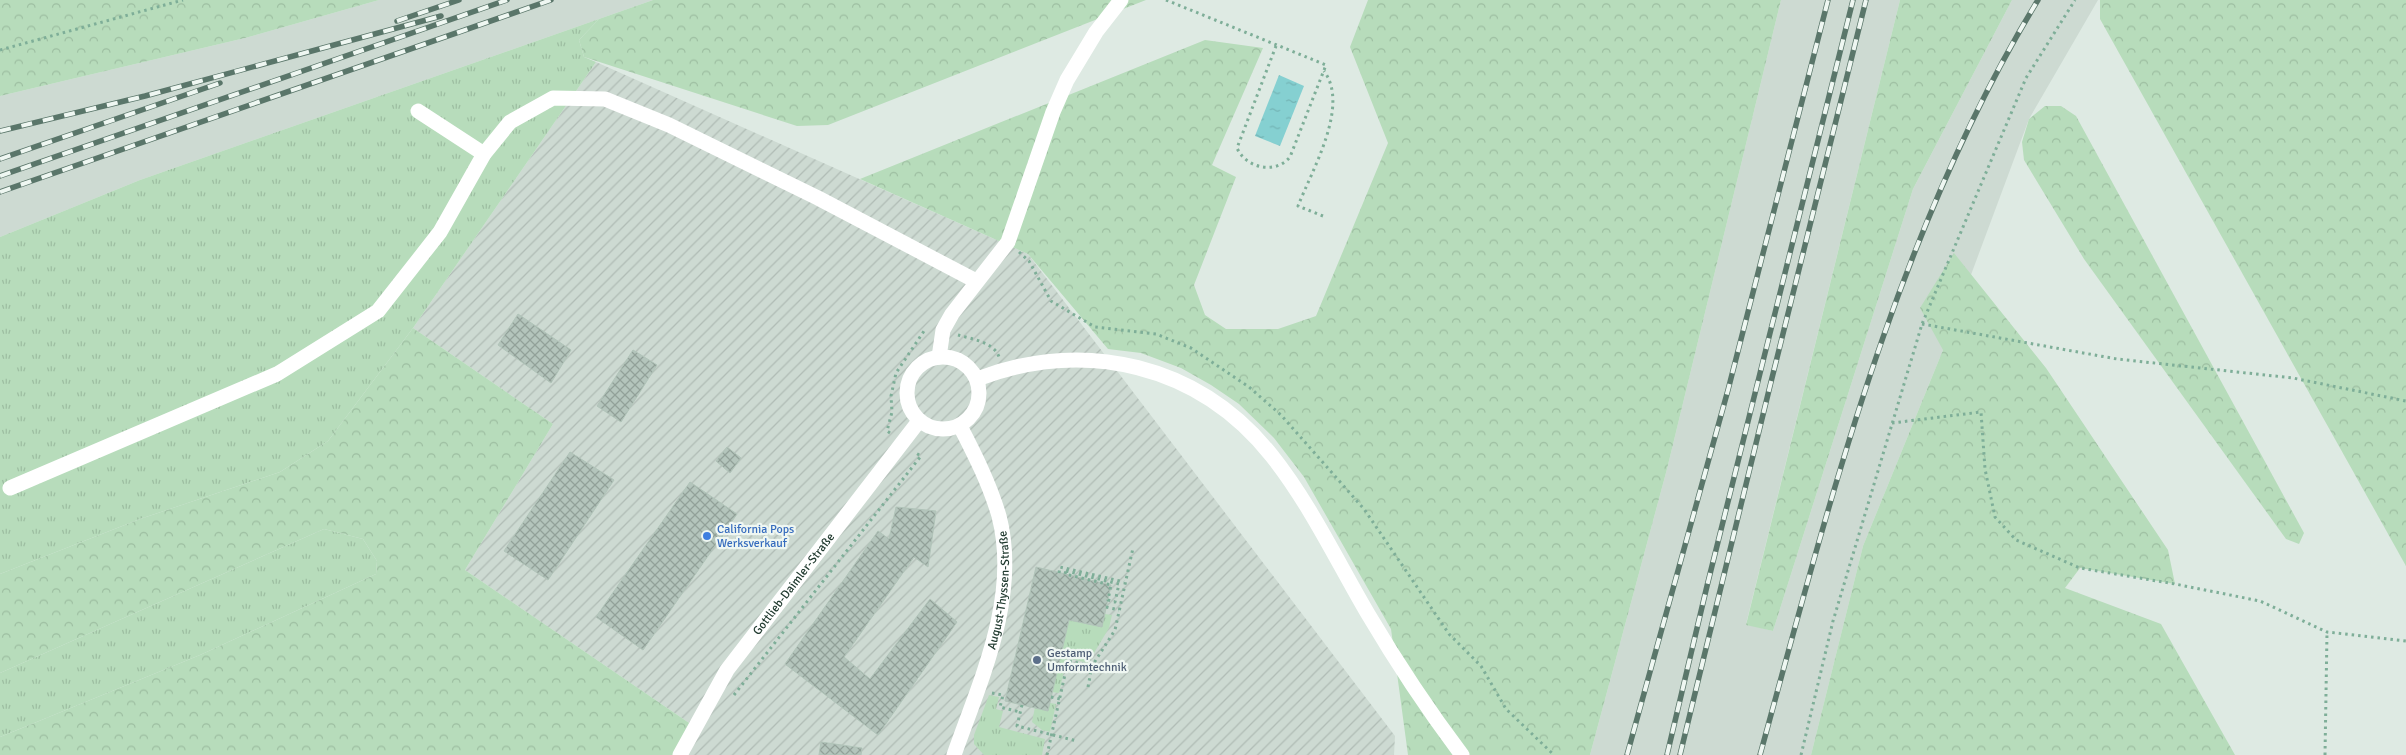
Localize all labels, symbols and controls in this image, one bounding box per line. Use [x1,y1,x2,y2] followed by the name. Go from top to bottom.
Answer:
[717,522,794,551] place label: California Pops Werksverkauf
[701,530,713,542] marker: California Pops Werksverkauf
[750,530,838,638] street label: Gottlieb-Daimler-Straße
[984,530,1013,651] street label: August-Thyssen-Straße
[1047,646,1127,675] place label: Gestamp Umformtechnik
[1031,654,1043,666] marker: Gestamp Umformtechnik

